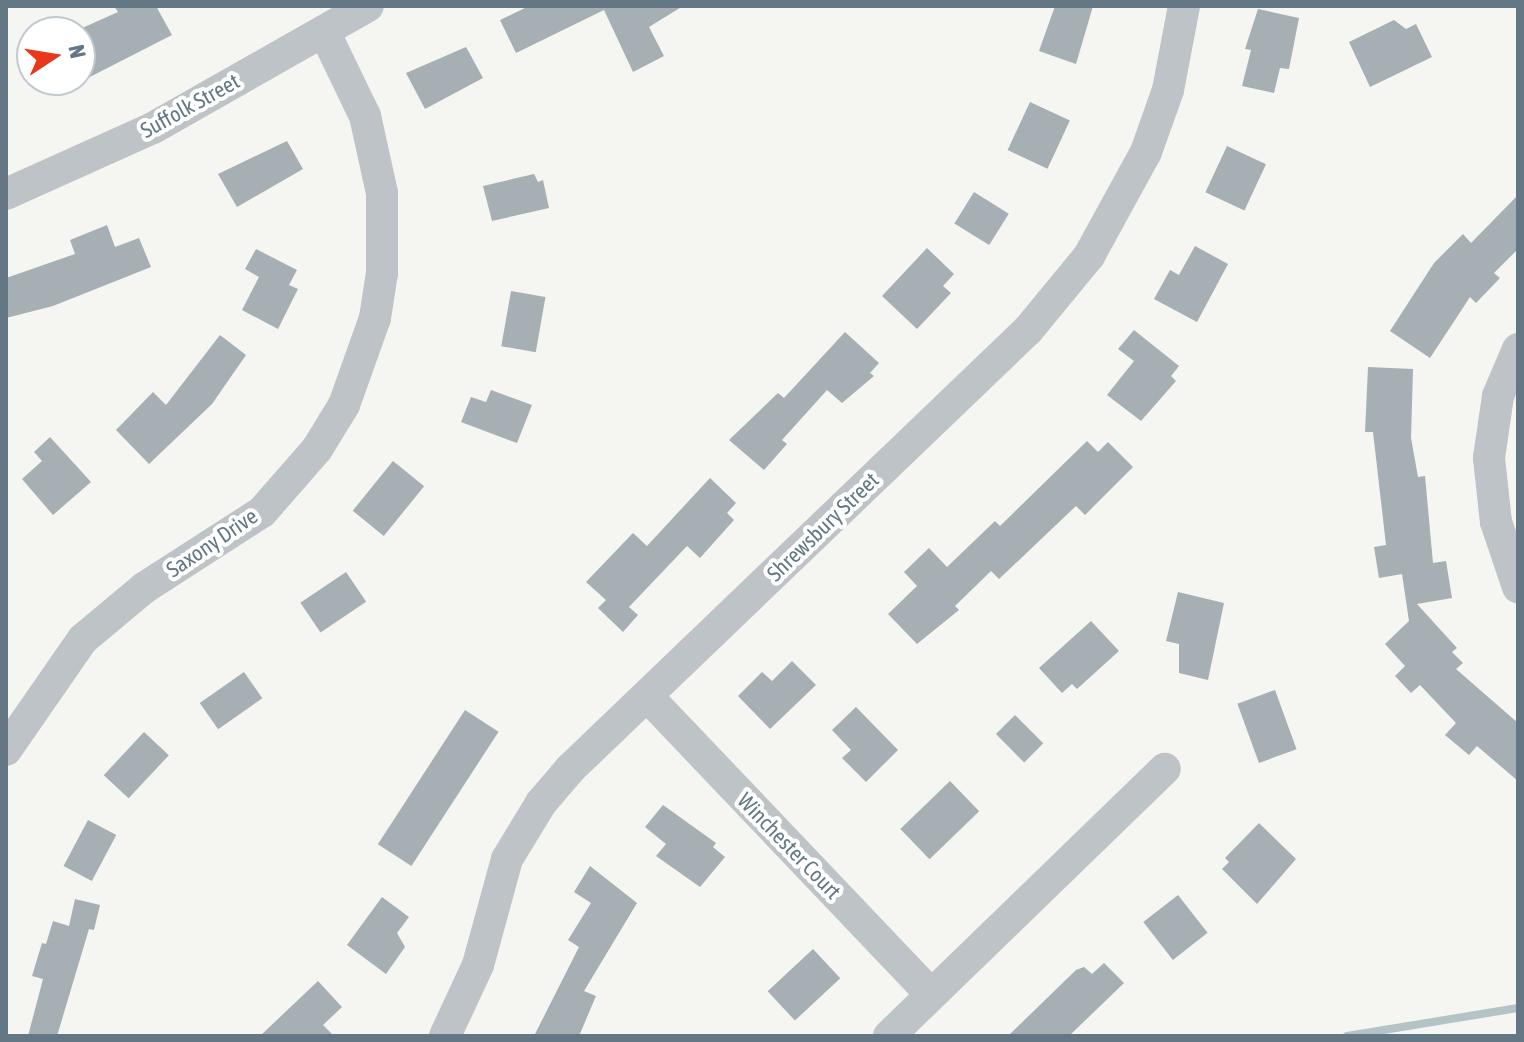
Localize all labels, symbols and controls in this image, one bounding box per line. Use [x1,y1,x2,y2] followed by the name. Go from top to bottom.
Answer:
[16,16,96,96] north arrow
[63,42,92,60] text: N
[136,68,244,144] street label: Suffolk Street
[762,467,884,587] street label: Shrewsbury Street
[162,503,262,583] street label: Saxony Drive
[732,787,846,905] street label: Winchester Court

